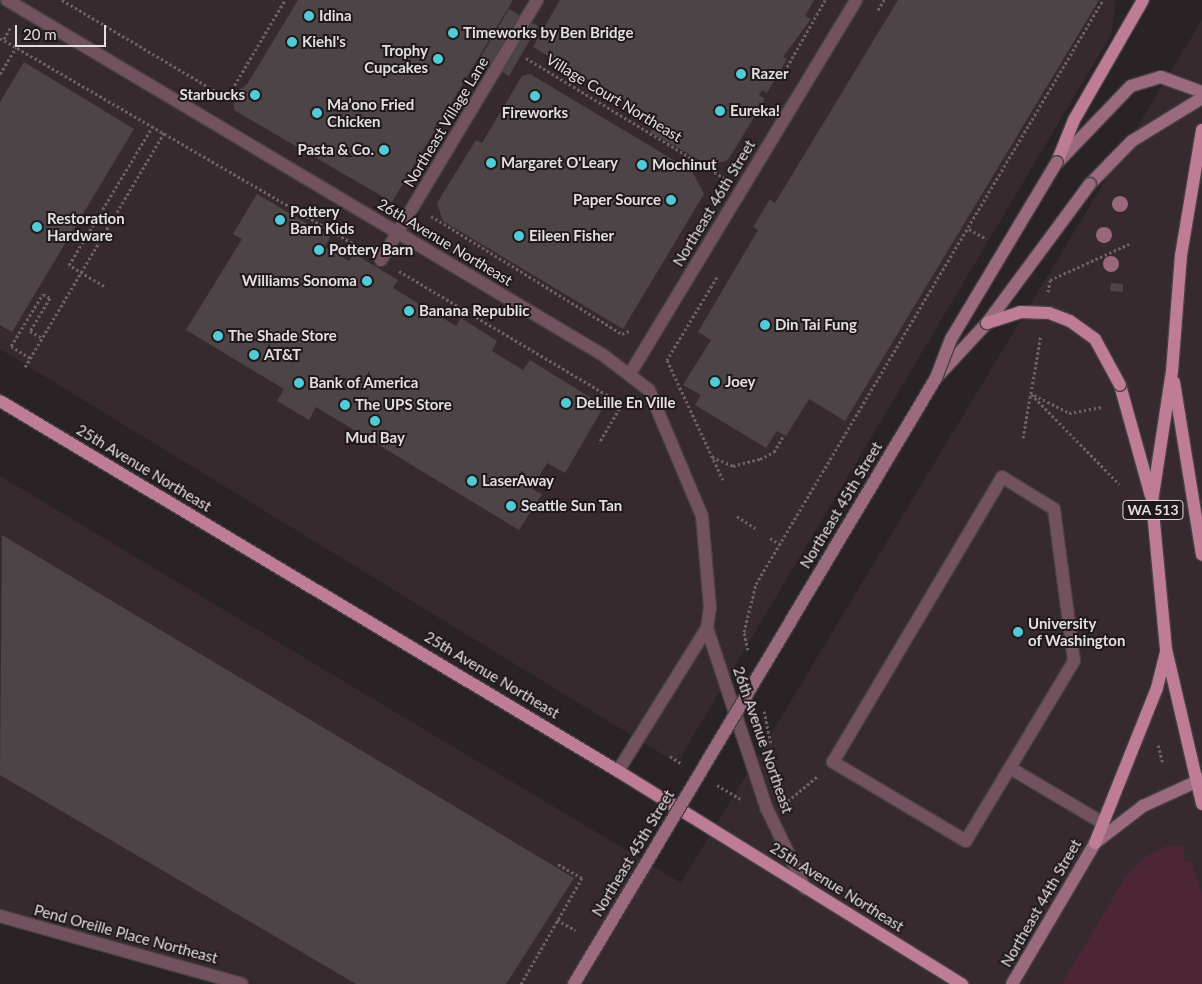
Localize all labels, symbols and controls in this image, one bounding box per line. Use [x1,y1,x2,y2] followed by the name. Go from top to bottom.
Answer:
[319,7,352,25] place label: Idina
[303,10,315,22] marker: Idina
[18,15,109,47] scale bar
[463,24,634,42] place label: Timeworks by Ben Bridge
[23,25,57,43] text: 20 m
[447,27,459,39] marker: Timeworks by Ben Bridge
[302,33,346,51] place label: Kiehl's
[286,36,298,48] marker: Kiehl's
[364,41,428,76] place label: Trophy Cupcakes
[543,50,685,146] street label: Village Court Northeast
[400,53,492,191] street label: Northeast Village Lane
[432,53,444,65] marker: Trophy Cupcakes
[751,65,788,83] place label: Razer
[735,68,747,80] marker: Razer
[180,86,245,104] place label: Starbucks
[249,89,261,101] marker: Starbucks
[529,90,541,102] marker: Fireworks
[327,95,414,130] place label: Ma’ono Fried Chicken
[730,102,780,120] place label: Eureka!
[502,104,568,122] place label: Fireworks
[714,105,726,117] marker: Eureka!
[311,107,323,119] marker: Ma’ono Fried Chicken
[669,136,759,270] street label: Northeast 46th Street
[297,141,374,159] place label: Pasta & Co.
[378,144,390,156] marker: Pasta & Co.
[501,154,618,172] place label: Margaret O'Leary
[652,156,717,174] place label: Mochinut
[485,157,497,169] marker: Margaret O'Leary
[636,159,648,171] marker: Mochinut
[573,191,661,209] place label: Paper Source
[374,194,516,290] street label: 26th Avenue Northeast
[665,194,677,206] marker: Paper Source
[290,202,354,237] place label: Pottery Barn Kids
[47,209,125,244] place label: Restoration Hardware
[274,214,286,226] marker: Pottery Barn Kids
[31,221,43,233] marker: Restoration Hardware
[529,227,614,245] place label: Eileen Fisher
[513,230,525,242] marker: Eileen Fisher
[329,241,413,259] place label: Pottery Barn
[313,244,325,256] marker: Pottery Barn
[242,272,357,290] place label: Williams Sonoma
[361,275,373,287] marker: Williams Sonoma
[419,302,530,320] place label: Banana Republic
[403,305,415,317] marker: Banana Republic
[775,316,857,334] place label: Din Tai Fung
[759,319,771,331] marker: Din Tai Fung
[228,327,337,345] place label: The Shade Store
[212,330,224,342] marker: The Shade Store
[264,346,301,364] place label: AT&T
[248,349,260,361] marker: AT&T
[725,373,756,391] place label: Joey
[309,374,419,392] place label: Bank of America
[709,376,721,388] marker: Joey
[293,377,305,389] marker: Bank of America
[576,394,676,412] place label: DeLille En Ville
[355,396,452,414] place label: The UPS Store
[560,397,572,409] marker: DeLille En Ville
[339,399,351,411] marker: The UPS Store
[369,415,381,427] marker: Mud Bay
[73,420,215,516] street label: 25th Avenue Northeast
[345,429,405,447] place label: Mud Bay
[796,438,886,572] street label: Northeast 45th Street
[482,472,554,490] place label: LaserAway
[466,475,478,487] marker: LaserAway
[521,497,623,515] place label: Seattle Sun Tan
[1122,498,1184,522] road number: WA 513
[505,500,517,512] marker: Seattle Sun Tan
[1028,614,1126,649] place label: University of Washington
[1012,626,1024,638] marker: University of Washington
[421,627,563,723] street label: 25th Avenue Northeast
[729,664,797,816] street label: 26th Avenue Northeast
[588,786,678,920] street label: Northeast 45th Street
[997,836,1085,970] street label: Northeast 44th Street
[767,838,907,936] street label: 25th Avenue Northeast
[32,901,220,967] street label: Pend Oreille Place Northeast

